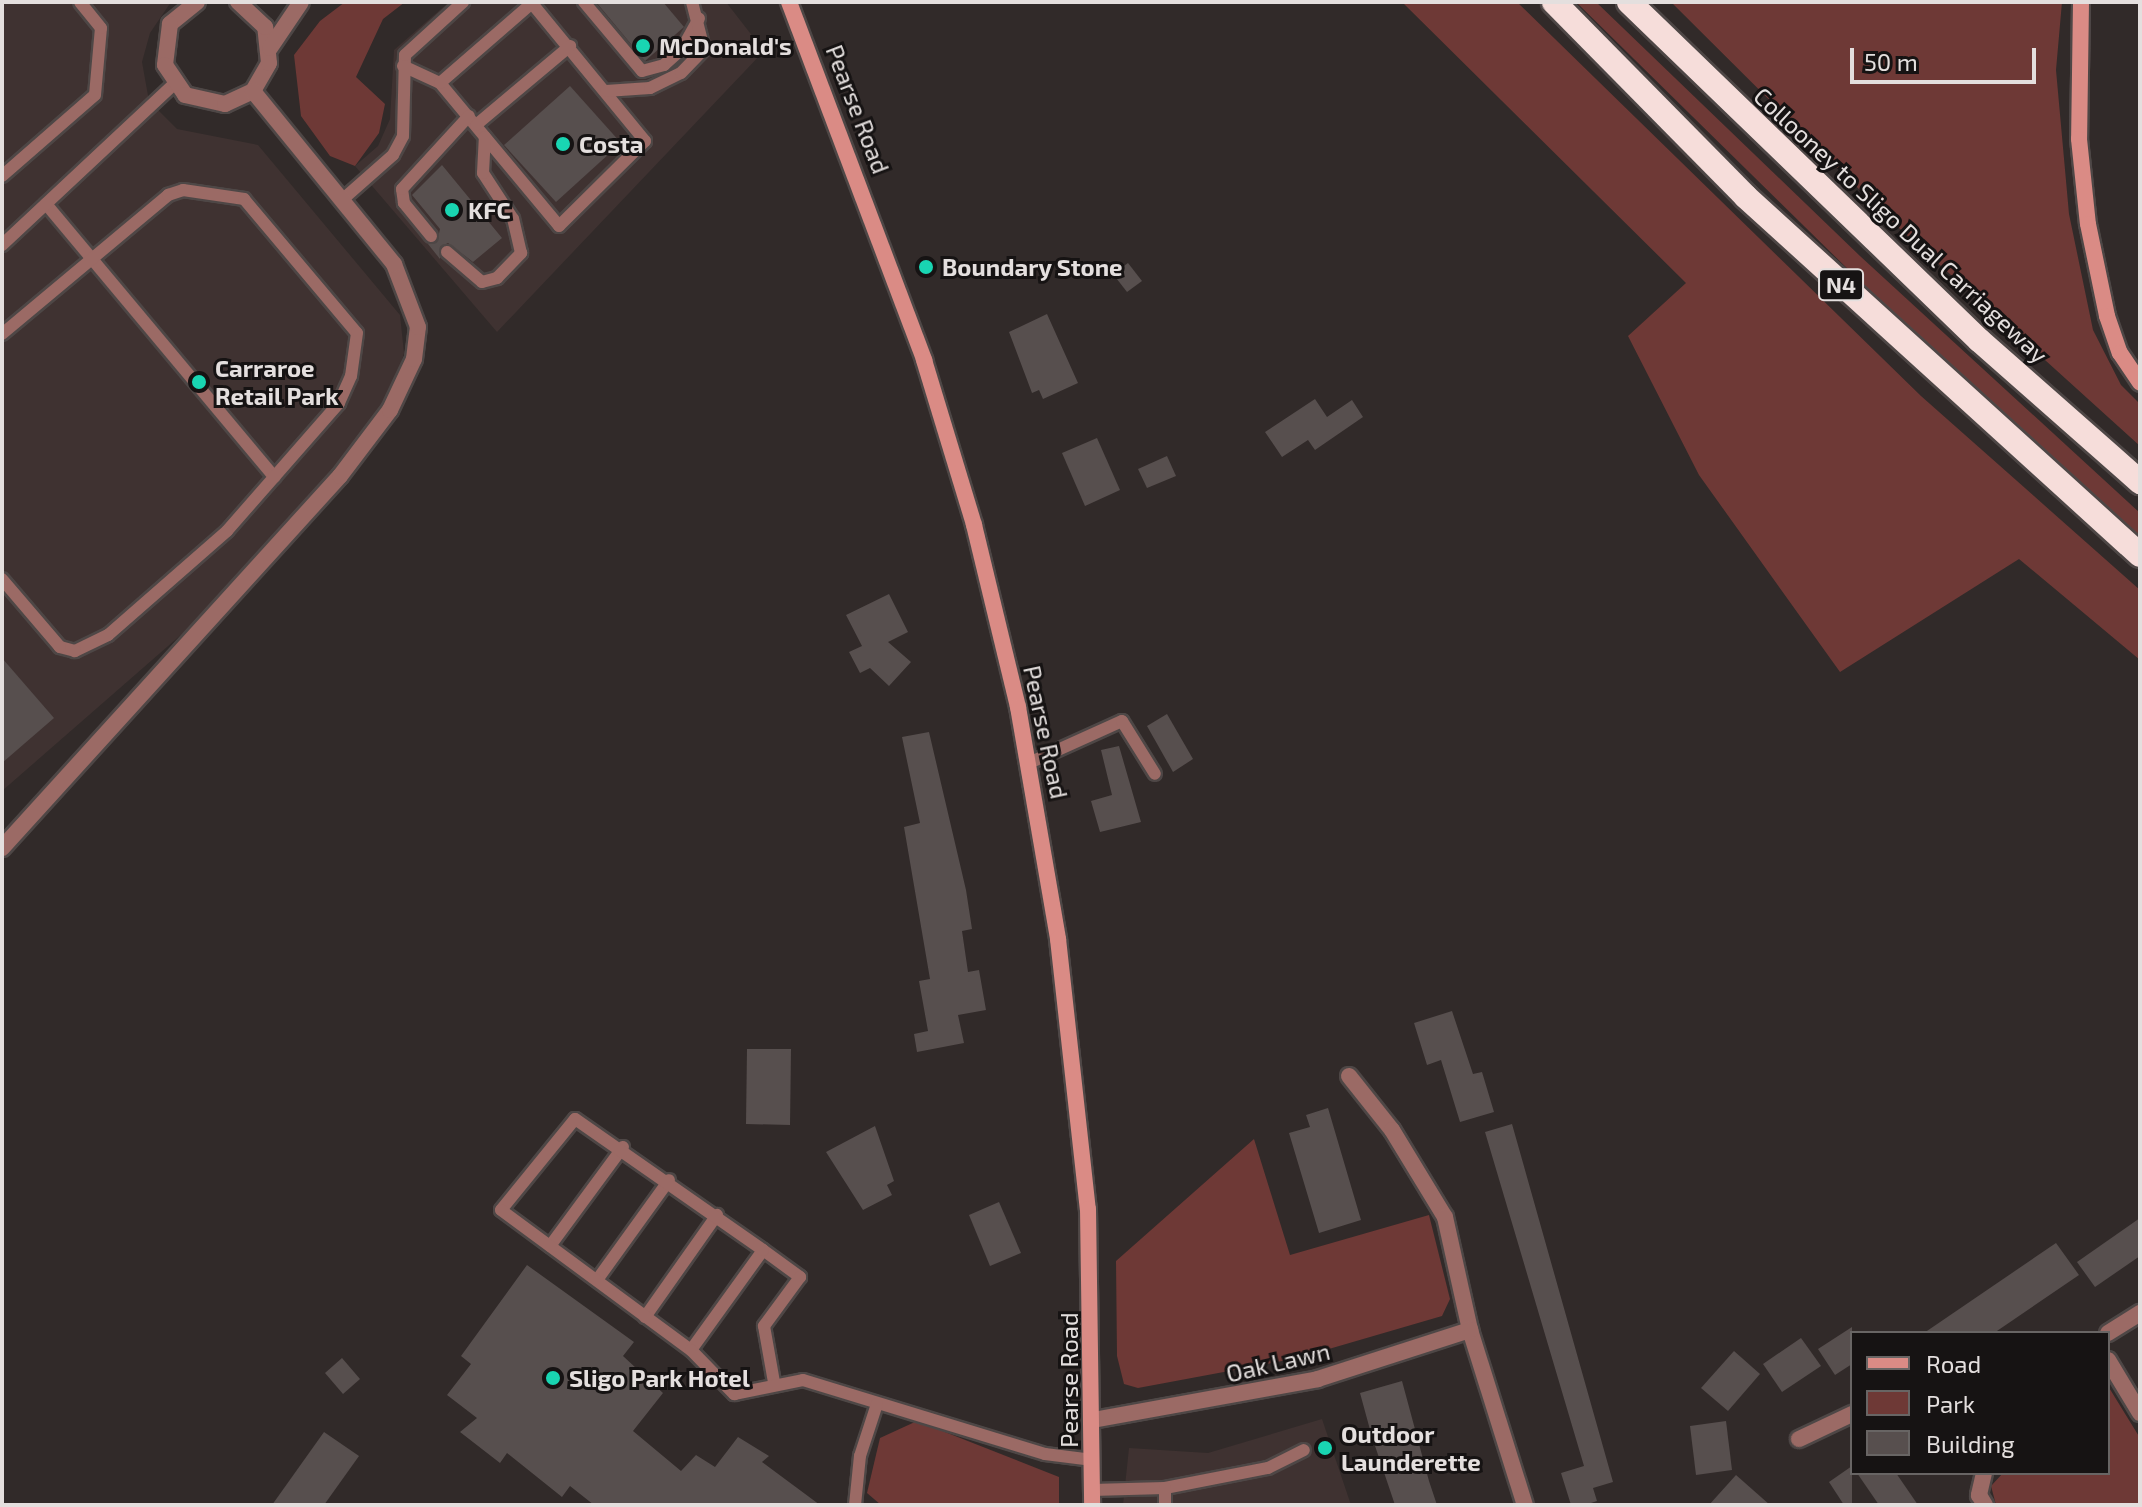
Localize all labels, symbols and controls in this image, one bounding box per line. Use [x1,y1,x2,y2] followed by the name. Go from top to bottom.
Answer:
[659,32,792,60] place label: McDonald's
[1854,32,2040,82] scale bar
[634,37,652,55] marker: McDonald's
[820,41,896,177] street label: Pearse Road
[1864,47,1918,76] text: 50 m
[1748,81,2054,369] street label: Collooney to Sligo Dual Carriageway
[579,130,644,158] place label: Costa
[554,135,572,153] marker: Costa
[468,196,511,224] place label: KFC
[443,201,461,219] marker: KFC
[942,253,1123,281] place label: Boundary Stone
[917,258,935,276] marker: Boundary Stone
[1817,267,1865,303] road number: N4
[215,354,339,410] place label: Carraroe Retail Park
[190,373,208,391] marker: Carraroe Retail Park
[1018,663,1074,801] street label: Pearse Road
[1055,1312,1083,1448] street label: Pearse Road
[1850,1331,2110,1475] legend
[1223,1336,1333,1388] street label: Oak Lawn
[1926,1349,1981,1378] text: Road
[569,1364,750,1392] place label: Sligo Park Hotel
[544,1369,562,1387] marker: Sligo Park Hotel
[1926,1389,1975,1418] text: Park
[1341,1420,1481,1476] place label: Outdoor Launderette
[1926,1429,2015,1458] text: Building
[1316,1439,1334,1457] marker: Outdoor Launderette

